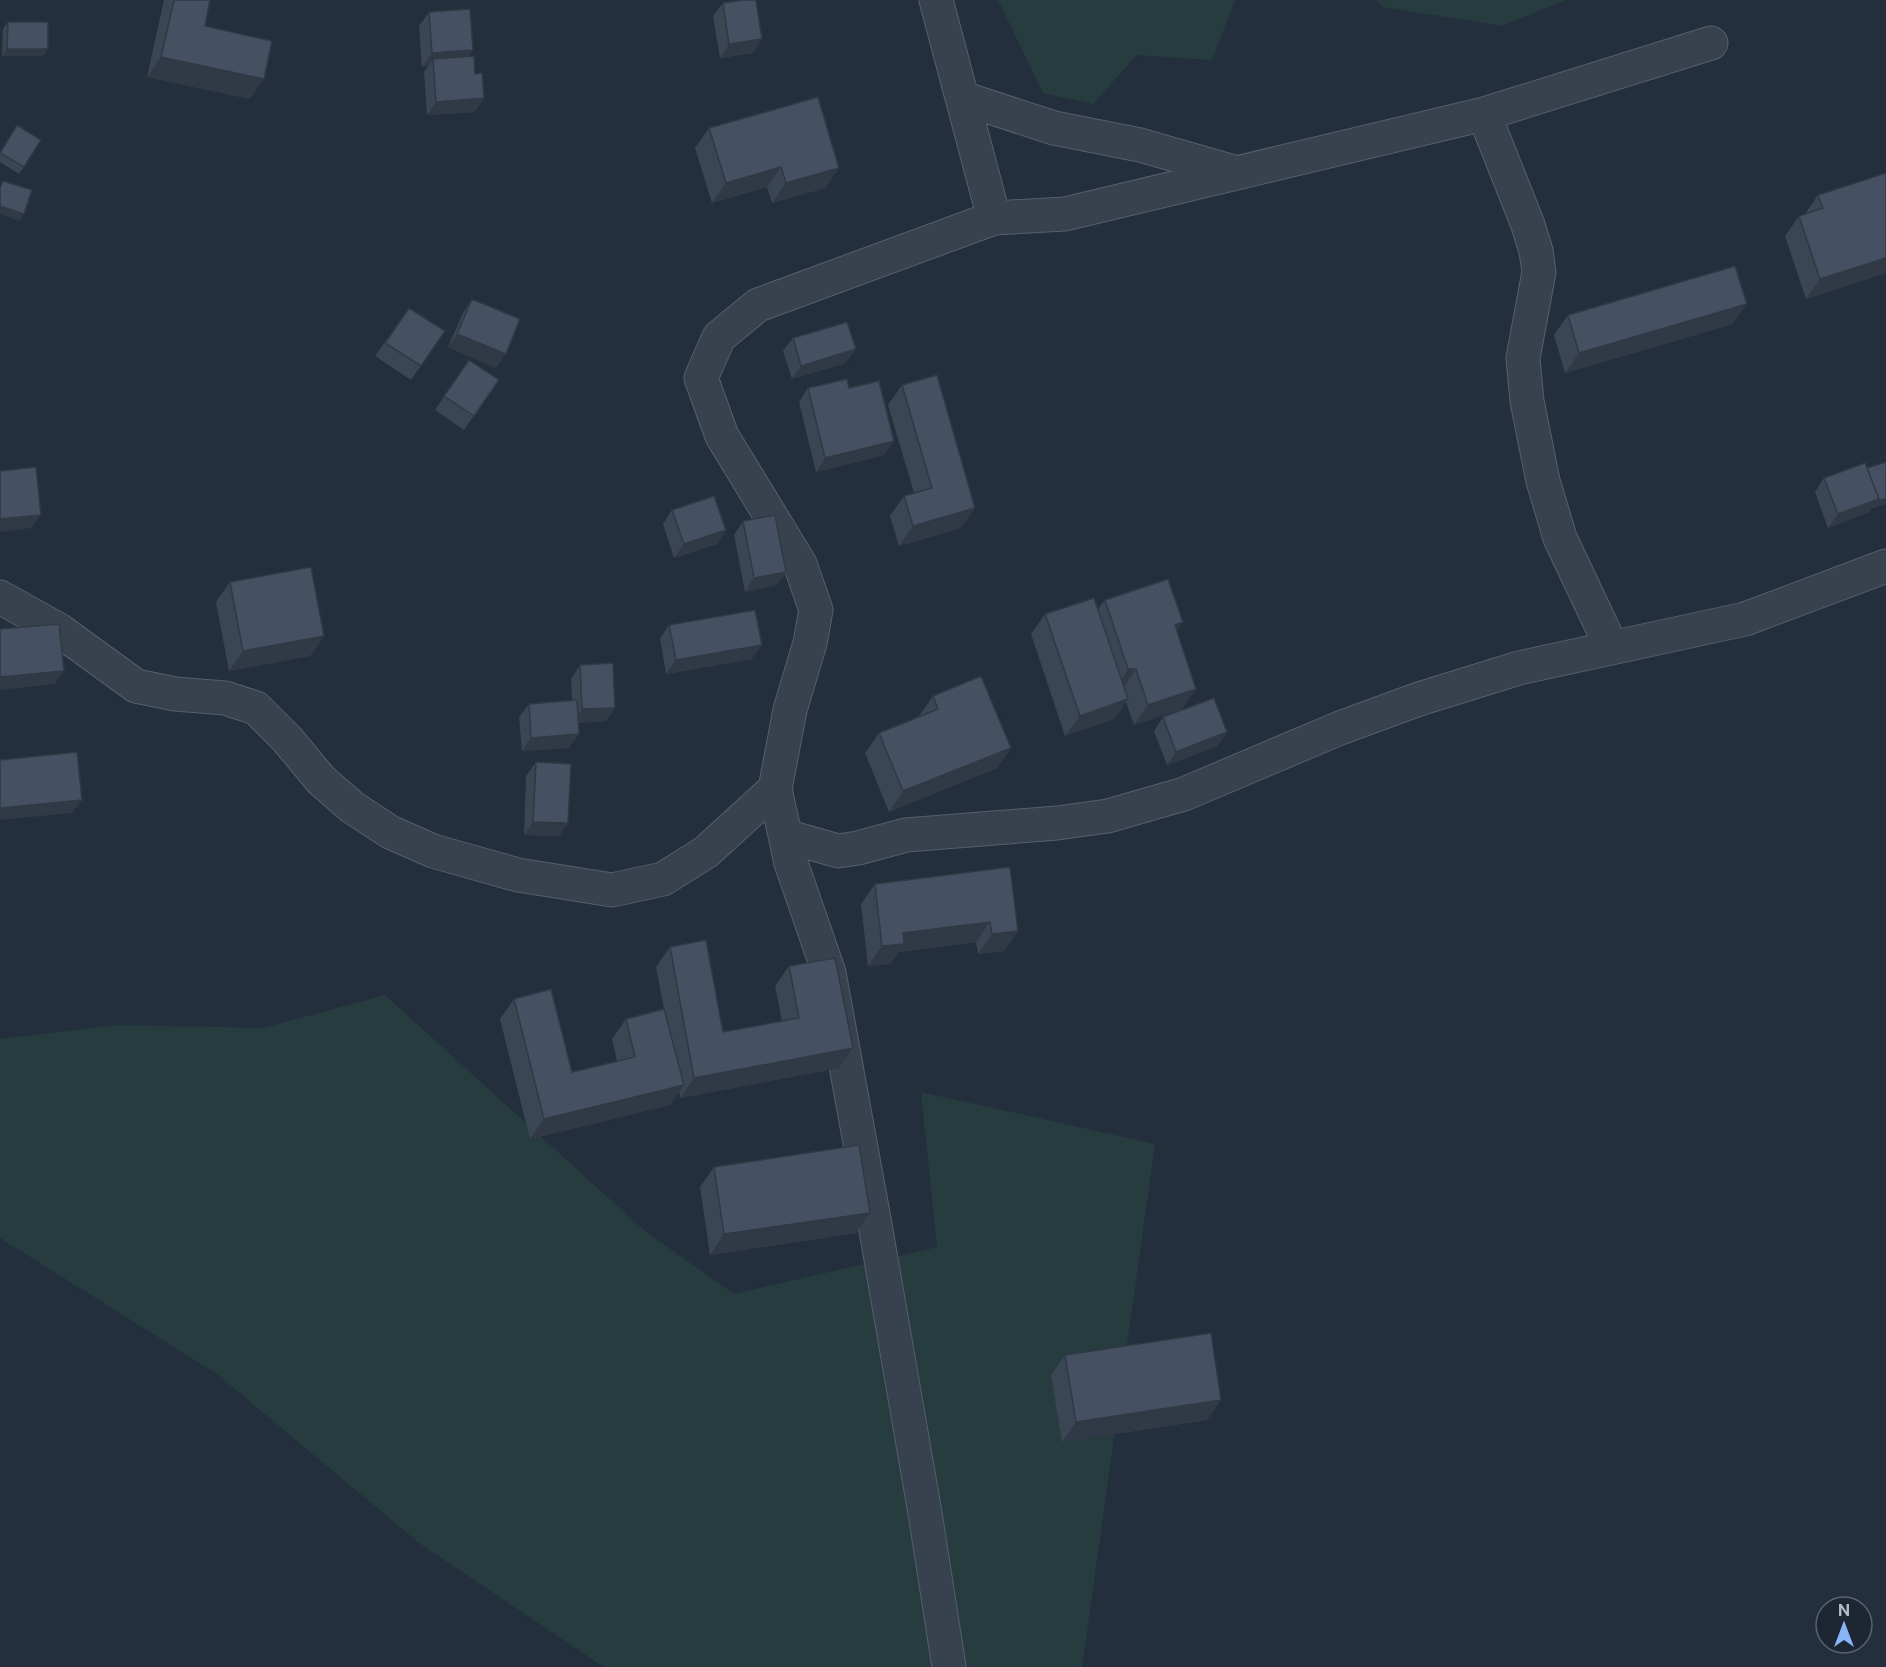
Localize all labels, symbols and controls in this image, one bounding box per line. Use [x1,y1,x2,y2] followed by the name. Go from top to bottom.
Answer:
[1814,1595,1874,1655] north arrow
[1838,1601,1850,1620] text: N

